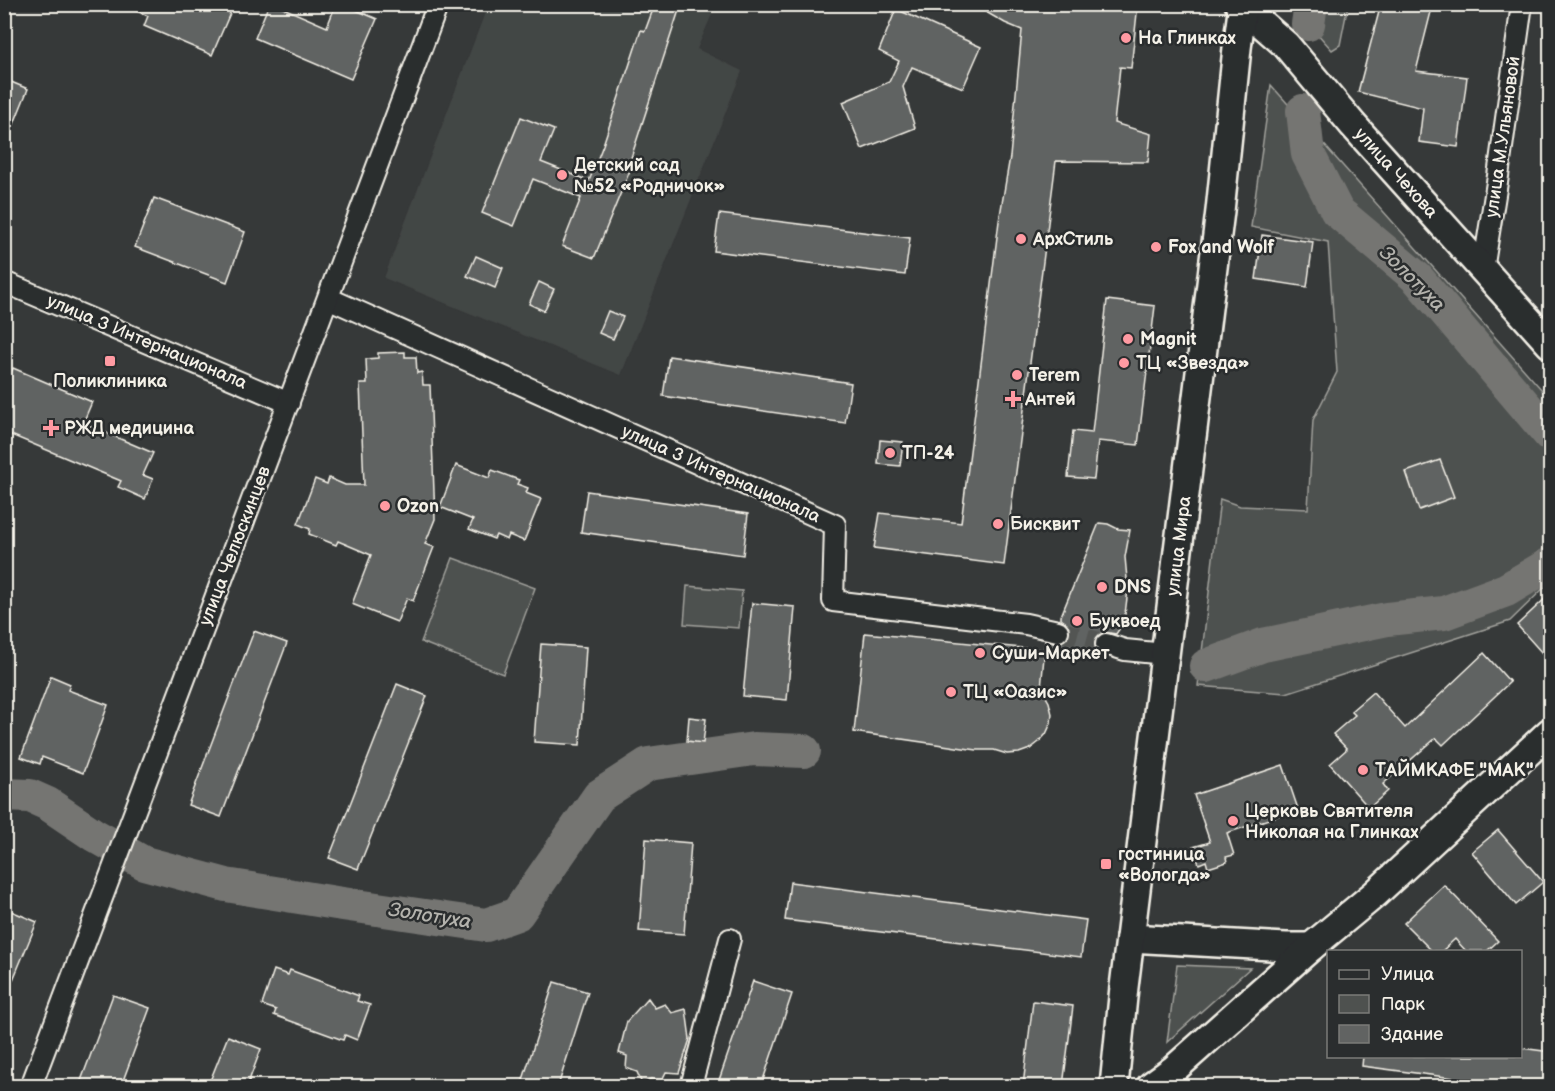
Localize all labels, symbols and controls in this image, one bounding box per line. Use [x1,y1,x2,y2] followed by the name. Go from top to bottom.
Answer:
[1138,28,1237,49] place label: На Глинках
[1119,31,1133,45] marker: На Глинках
[1481,55,1525,219] street label: улица М.Ульяновой
[1350,124,1442,223] street label: улица Чехова
[574,155,725,197] place label: Детский сад №52 «Родничок»
[555,168,569,182] marker: Детский сад №52 «Родничок»
[1032,229,1114,250] place label: АрхСтиль
[1014,232,1028,246] marker: АрхСтиль
[1168,237,1274,258] place label: Fox and Wolf
[1149,240,1163,254] marker: Fox and Wolf
[1374,241,1450,317] water label: Золотуха
[44,290,250,394] street label: улица 3 Интернационала
[1140,329,1197,350] place label: Magnit
[1121,332,1135,346] marker: Magnit
[1136,353,1250,374] place label: ТЦ «Звезда»
[103,354,117,368] marker: Поликлиника
[1117,356,1131,370] marker: ТЦ «Звезда»
[1029,365,1080,386] place label: Terem
[1010,368,1024,382] marker: Terem
[53,371,168,392] place label: Поликлиника
[1024,389,1076,410] place label: Антей
[1006,392,1020,406] marker: Антей
[64,418,194,439] place label: РЖД медицина
[42,419,60,437] marker: РЖД медицина
[618,421,824,528] street label: улица 3 Интернационала
[902,443,955,464] place label: ТП-24
[883,446,897,460] marker: ТП-24
[195,463,275,629] street label: улица Челюскинцев
[1162,494,1196,597] street label: улица Мира
[397,496,439,517] place label: Ozon
[378,499,392,513] marker: Ozon
[1010,514,1081,535] place label: Бисквит
[991,517,1005,531] marker: Бисквит
[1114,577,1151,598] place label: DNS
[1095,580,1109,594] marker: DNS
[1089,611,1161,632] place label: Буквоед
[1070,614,1084,628] marker: Буквоед
[992,643,1110,664] place label: Суши-Маркет
[973,646,987,660] marker: Суши-Маркет
[963,682,1068,703] place label: ТЦ «Оазис»
[944,685,958,699] marker: ТЦ «Оазис»
[1375,758,1534,781] place label: ТАЙМКАФЕ "МАК"
[1356,763,1370,777] marker: ТАЙМКАФЕ "МАК"
[1245,801,1419,843] place label: Церковь Святителя Николая на Глинках
[1226,814,1240,828] marker: Церковь Святителя Николая на Глинках
[1118,844,1211,886] place label: гостиница «Вологда»
[1099,857,1113,871] marker: гостиница «Вологда»
[387,898,473,934] water label: Золотуха
[1327,950,1522,1058] legend
[1381,964,1435,985] text: Улица
[1381,994,1425,1015] text: Парк
[1381,1024,1443,1045] text: Здание

